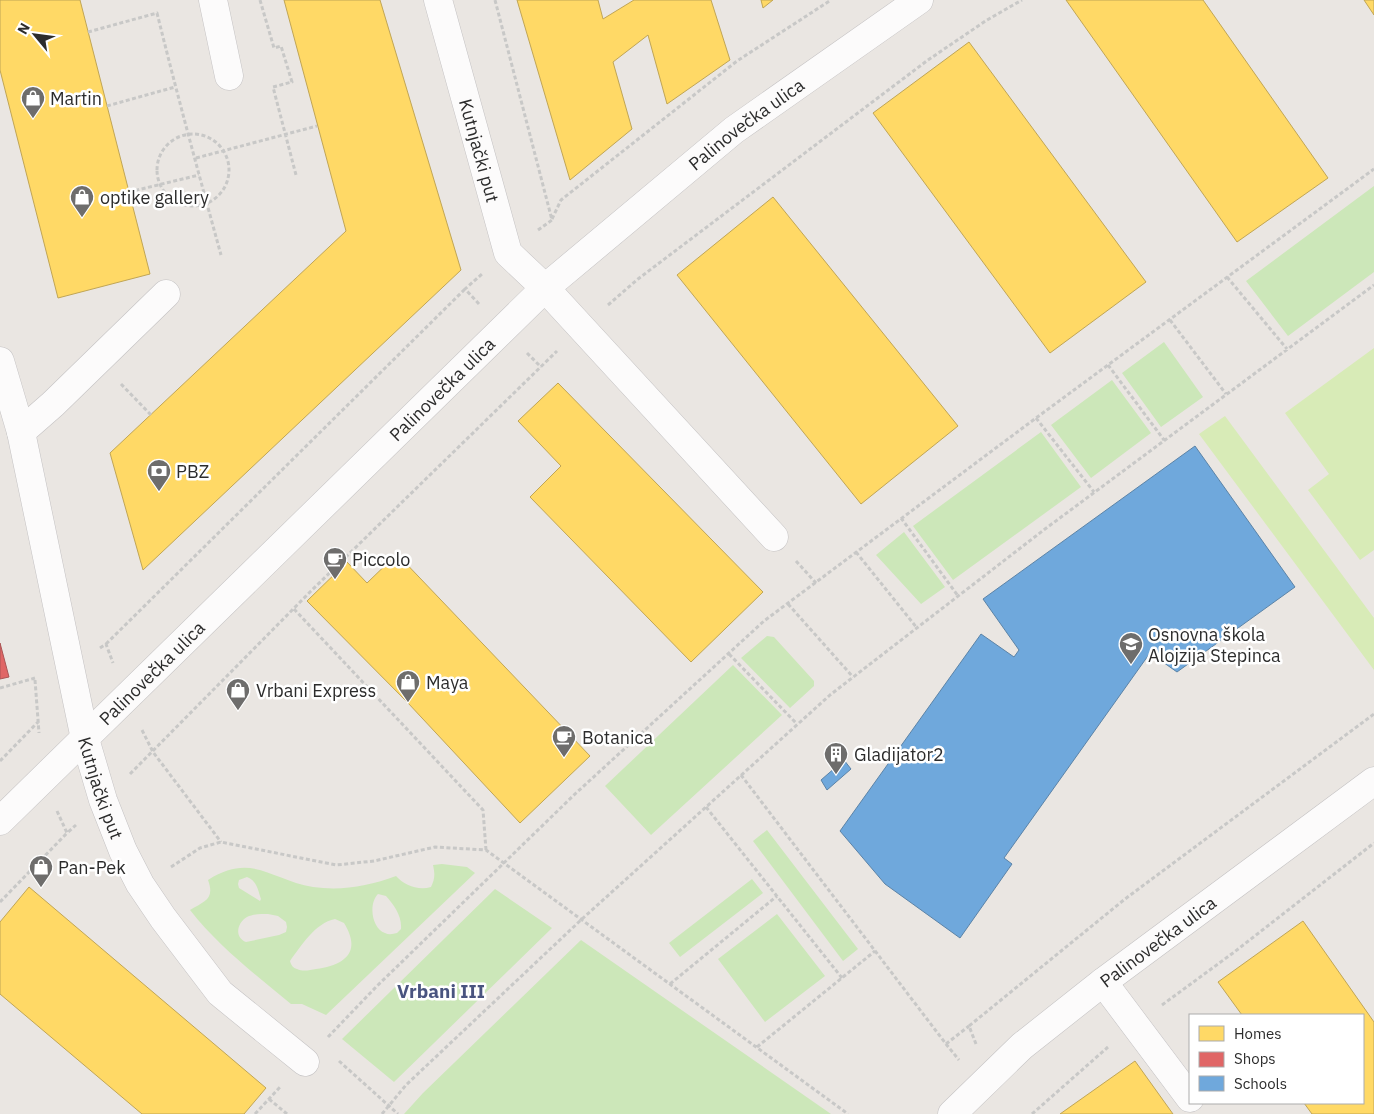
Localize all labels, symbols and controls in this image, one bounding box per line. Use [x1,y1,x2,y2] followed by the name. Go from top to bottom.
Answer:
[10,10,60,60] north arrow
[13,20,34,37] text: N
[683,73,809,175] street label: Palinovečka ulica
[20,85,46,119] shop icon: Martin
[50,87,102,110] place label: Martin
[454,96,505,205] street label: Kutnjački put
[69,184,95,218] shop icon: optike gallery
[100,186,209,209] place label: optike gallery
[384,332,500,446] street label: Palinovečka ulica
[146,458,172,492] bank icon: PBZ
[176,460,209,483] place label: PBZ
[322,546,348,580] cafe icon: Piccolo
[352,548,410,571] place label: Piccolo
[94,616,210,730] street label: Palinovečka ulica
[1148,623,1281,667] place label: Osnovna škola Alojzija Stepinca
[1118,631,1144,665] school or university icon: Osnovna škola Alojzija Stepinca
[395,669,421,703] shop icon: Maya
[426,671,469,694] place label: Maya
[225,677,251,711] shop icon: Vrbani Express
[256,679,376,702] place label: Vrbani Express
[551,724,577,758] cafe icon: Botanica
[582,726,654,749] place label: Botanica
[73,734,129,842] street label: Kutnjački put
[823,741,849,775] building icon: Gladijator2
[854,743,944,766] place label: Gladijator2
[28,854,54,888] shop icon: Pan-Pek
[58,856,126,879] place label: Pan-Pek
[1095,890,1221,992] street label: Palinovečka ulica
[397,979,485,1003] district label: Vrbani III
[1189,1014,1364,1104] legend
[1234,1024,1282,1043] text: Homes
[1234,1049,1276,1068] text: Shops
[1234,1074,1287,1093] text: Schools

